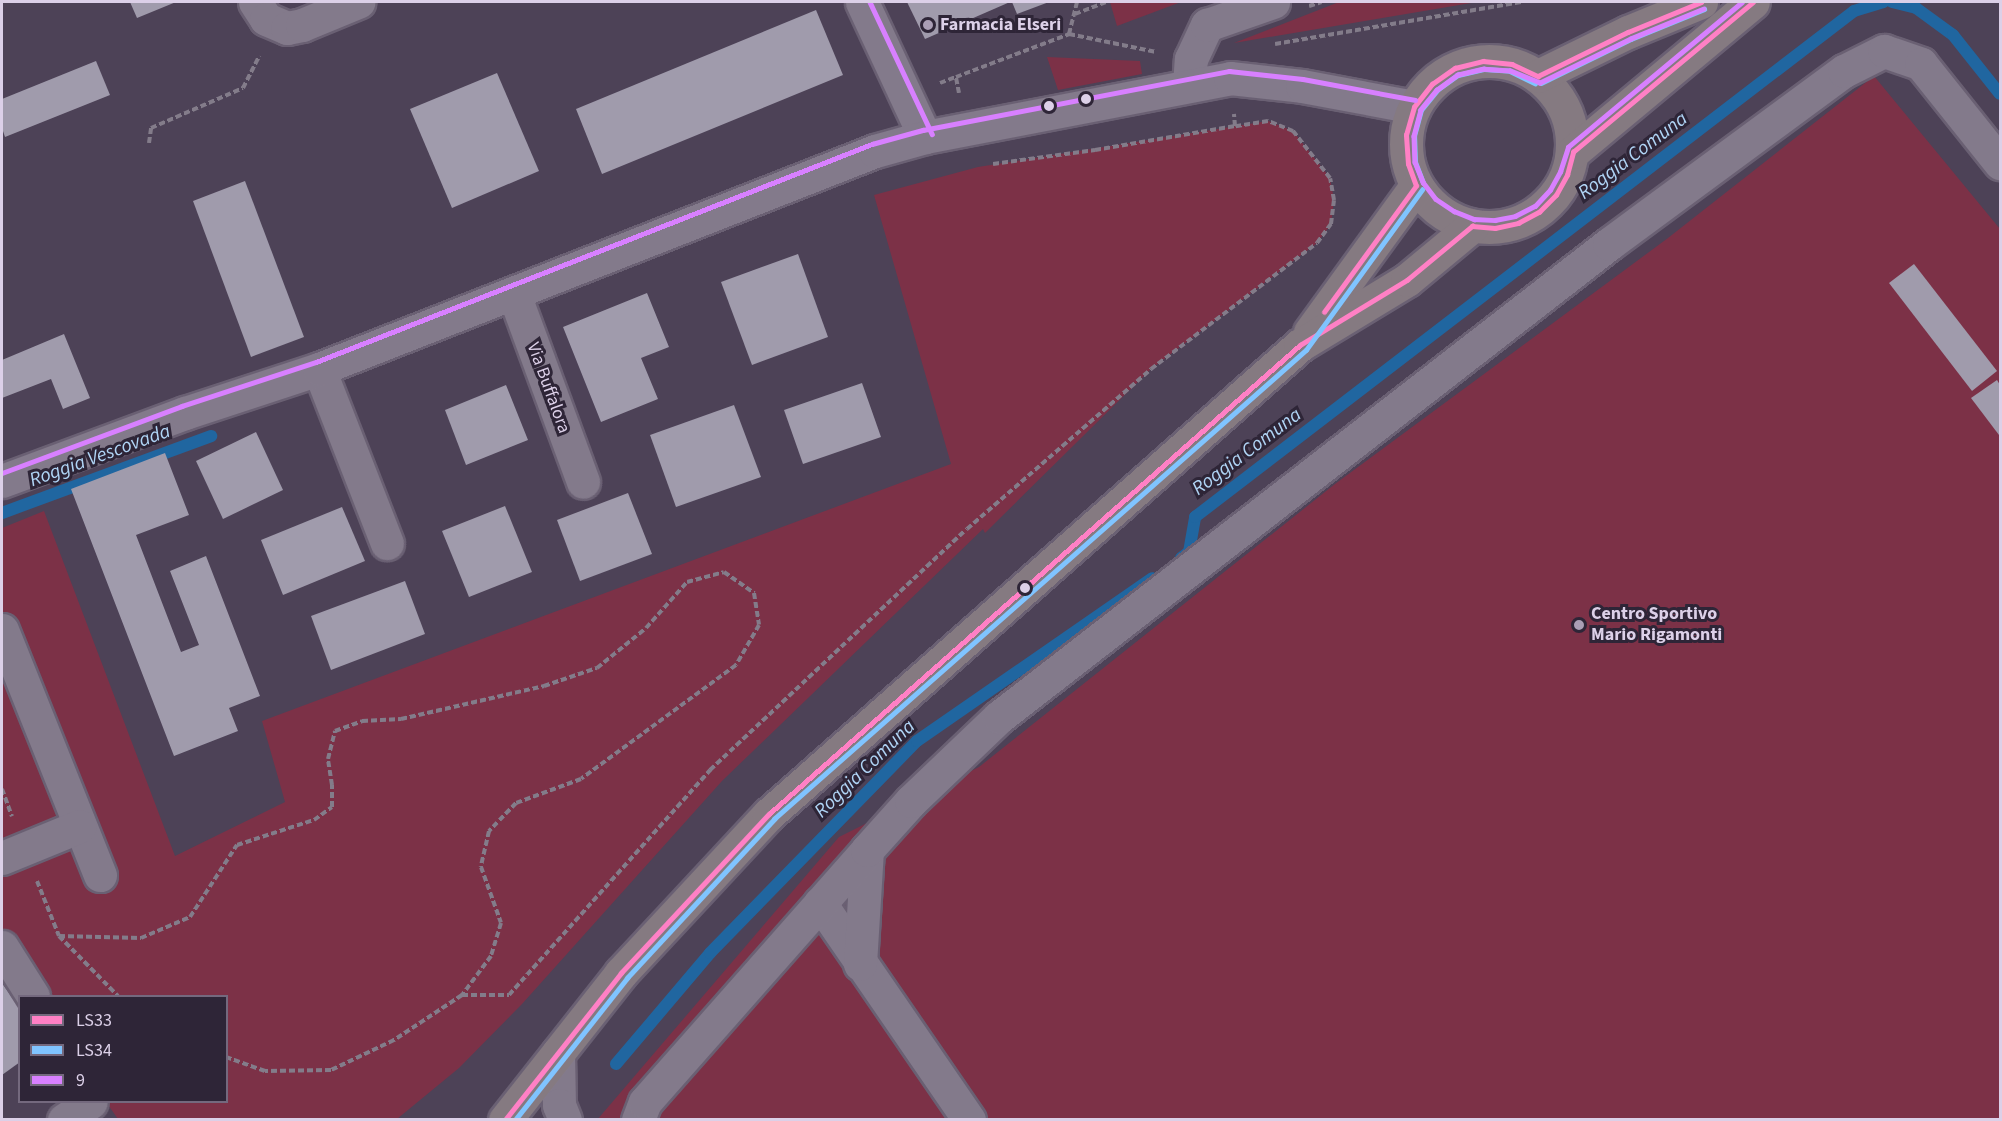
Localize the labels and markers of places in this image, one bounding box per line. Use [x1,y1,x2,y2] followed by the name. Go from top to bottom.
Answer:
[940,14,1061,36] place label: Farmacia Elseri
[921,18,935,32] marker: Farmacia Elseri
[1080,93,1092,105] unlabelled marker
[1043,100,1055,112] unlabelled marker
[1019,582,1031,594] unlabelled marker
[1591,604,1722,646] place label: Centro Sportivo Mario Rigamonti
[1572,618,1586,632] marker: Centro Sportivo Mario Rigamonti

